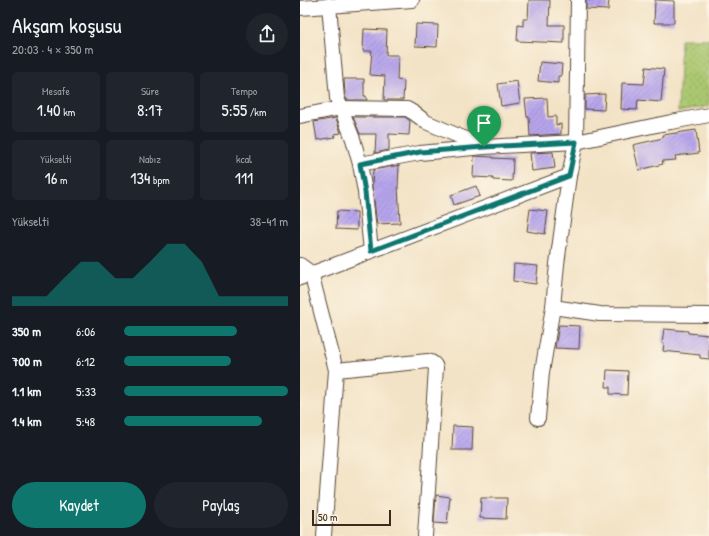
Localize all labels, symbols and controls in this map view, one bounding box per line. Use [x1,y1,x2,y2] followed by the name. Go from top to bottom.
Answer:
[12,10,122,40] text: Akşam koşusu
[246,13,288,55] button: share
[12,40,93,58] text: 20:03 · 4 × 350 m
[42,84,70,98] text: Mesafe
[141,84,159,98] text: Süre
[231,84,257,98] text: Tempo
[37,98,61,121] text: 1.40
[137,98,163,121] text: 8:17
[222,98,247,121] text: 5:55
[61,105,75,119] text: km
[247,105,266,119] text: /km
[467,106,501,147] pin
[473,112,495,134] icon: arrive
[40,152,72,166] text: Yükselti
[139,152,161,166] text: Nabız
[236,152,252,166] text: kcal
[45,166,57,189] text: 16
[130,166,150,189] text: 134
[235,166,253,189] text: 111
[57,173,67,187] text: m
[150,173,170,187] text: bpm
[12,212,49,230] text: Yükselti
[250,212,288,230] text: 38–41 m
[12,322,41,340] text: 350 m
[76,322,95,340] text: 6:06
[12,352,42,370] text: 700 m
[76,352,95,370] text: 6:12
[12,382,41,400] text: 1.1 km
[76,382,96,400] text: 5:33
[12,412,42,430] text: 1.4 km
[76,412,95,430] text: 5:48
[12,482,146,528] button: Kaydet
[154,482,288,528] button: Paylaş
[312,508,391,527] scale bar
[318,510,338,524] text: 50 m

